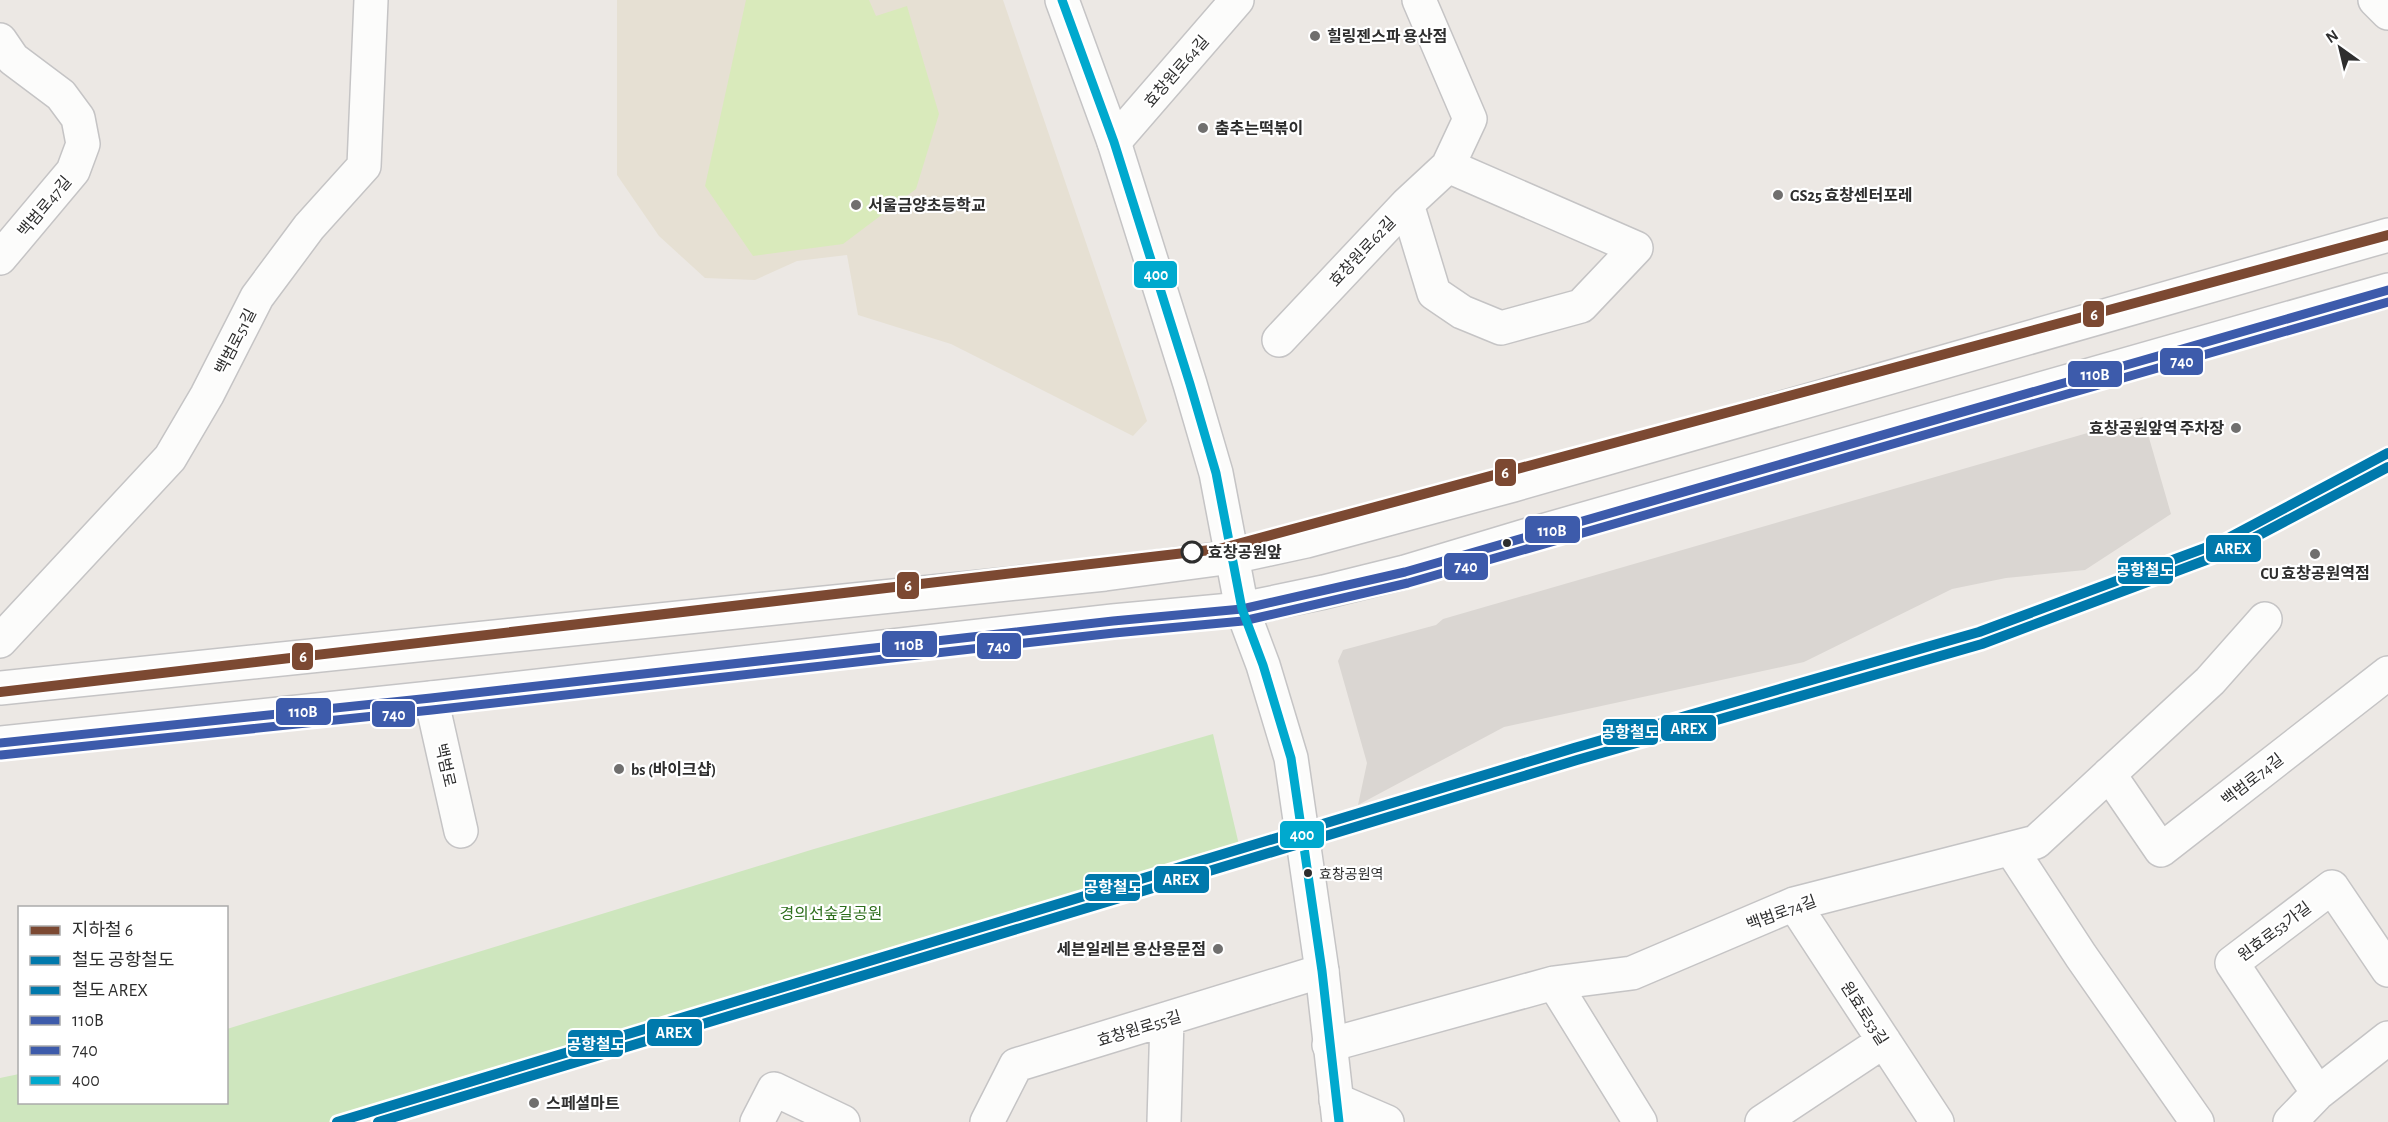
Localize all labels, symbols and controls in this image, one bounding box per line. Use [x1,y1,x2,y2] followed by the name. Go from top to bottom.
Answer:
[2310,18,2370,78] north arrow
[1327,27,1447,45] place label: 힐링젠스파 용산점
[2323,27,2341,46] text: N
[1308,29,1322,43] marker: 힐링젠스파 용산점
[1142,33,1212,110] street label: 효창원로64길
[1215,120,1303,137] place label: 춤추는떡볶이
[1196,121,1210,135] marker: 춤추는떡볶이
[15,173,74,240] street label: 백범로47길
[1790,187,1913,204] place label: GS25 효창센터포레
[1771,188,1785,202] marker: GS25 효창센터포레
[868,196,986,214] place label: 서울금양초등학교
[849,198,863,212] marker: 서울금양초등학교
[1327,214,1399,289] street label: 효창원로62길
[1133,260,1178,289] line badge: 400
[1144,267,1168,283] text: 400
[2082,300,2105,328] line badge: 6
[213,306,259,377] street label: 백범로51길
[2090,307,2098,323] text: 6
[2159,347,2204,376] line badge: 740
[2170,354,2194,370] text: 740
[2067,360,2123,388] line badge: 110B
[2080,367,2110,383] text: 110B
[2089,420,2224,437] place label: 효창공원앞역 주차장
[2229,421,2243,435] marker: 효창공원앞역 주차장
[1494,458,1517,487] line badge: 6
[1501,465,1509,481] text: 6
[1524,515,1581,544] line badge: 110B
[1537,523,1567,539] text: 110B
[2205,534,2262,563] line badge: AREX
[1501,537,1513,549] unlabelled marker
[1181,541,1203,563] marker: 효창공원앞
[2214,541,2252,557] text: AREX
[1208,544,1282,561] place label: 효창공원앞
[2308,547,2322,561] marker: CU 효창공원역점
[1443,552,1489,581] line badge: 740
[2117,556,2174,585] line badge: 공항철도
[1454,559,1478,575] text: 740
[2116,561,2174,579] text: 공항철도
[2260,565,2370,582] place label: CU 효창공원역점
[896,571,920,600] line badge: 6
[904,578,912,594] text: 6
[881,630,938,658] line badge: 110B
[976,632,1022,660] line badge: 740
[894,637,924,653] text: 110B
[987,639,1011,655] text: 740
[291,642,314,671] line badge: 6
[299,649,307,665] text: 6
[275,697,332,726] line badge: 110B
[371,700,416,728] line badge: 740
[288,704,318,720] text: 110B
[382,707,406,723] text: 740
[1660,714,1717,742] line badge: AREX
[1602,718,1659,746] line badge: 공항철도
[1670,721,1708,737] text: AREX
[1601,723,1659,741] text: 공항철도
[432,742,458,789] street label: 백범로
[2219,751,2286,809] street label: 백범로74길
[631,761,716,778] place label: bs (바이크샵)
[612,762,626,776] marker: bs (바이크샵)
[1279,820,1325,849] line badge: 400
[1290,827,1314,843] text: 400
[1153,865,1210,894] line badge: AREX
[1302,867,1314,879] marker: 효창공원역
[1319,867,1383,882] place label: 효창공원역
[1162,872,1200,888] text: AREX
[1084,873,1141,902] line badge: 공항철도
[1084,878,1142,896] text: 공항철도
[1744,893,1818,933] street label: 백범로74길
[2235,899,2314,964] street label: 원효로53가길
[18,906,228,1104] legend
[779,906,883,922] park label: 경의선숲길공원
[72,920,133,940] text: 지하철 6
[1056,941,1206,958] place label: 세븐일레븐 용산용문점
[1211,942,1225,956] marker: 세븐일레븐 용산용문점
[72,951,174,970] text: 철도 공항철도
[1838,979,1891,1048] street label: 원효로53길
[72,981,148,1000] text: 철도 AREX
[1095,1009,1183,1049] street label: 효창원로55길
[72,1012,104,1030] text: 110B
[646,1018,703,1047] line badge: AREX
[655,1025,693,1041] text: AREX
[567,1029,624,1058] line badge: 공항철도
[567,1035,625,1053] text: 공항철도
[72,1042,98,1060] text: 740
[72,1072,100,1090] text: 400
[546,1095,620,1112] place label: 스페셜마트
[527,1096,541,1110] marker: 스페셜마트

